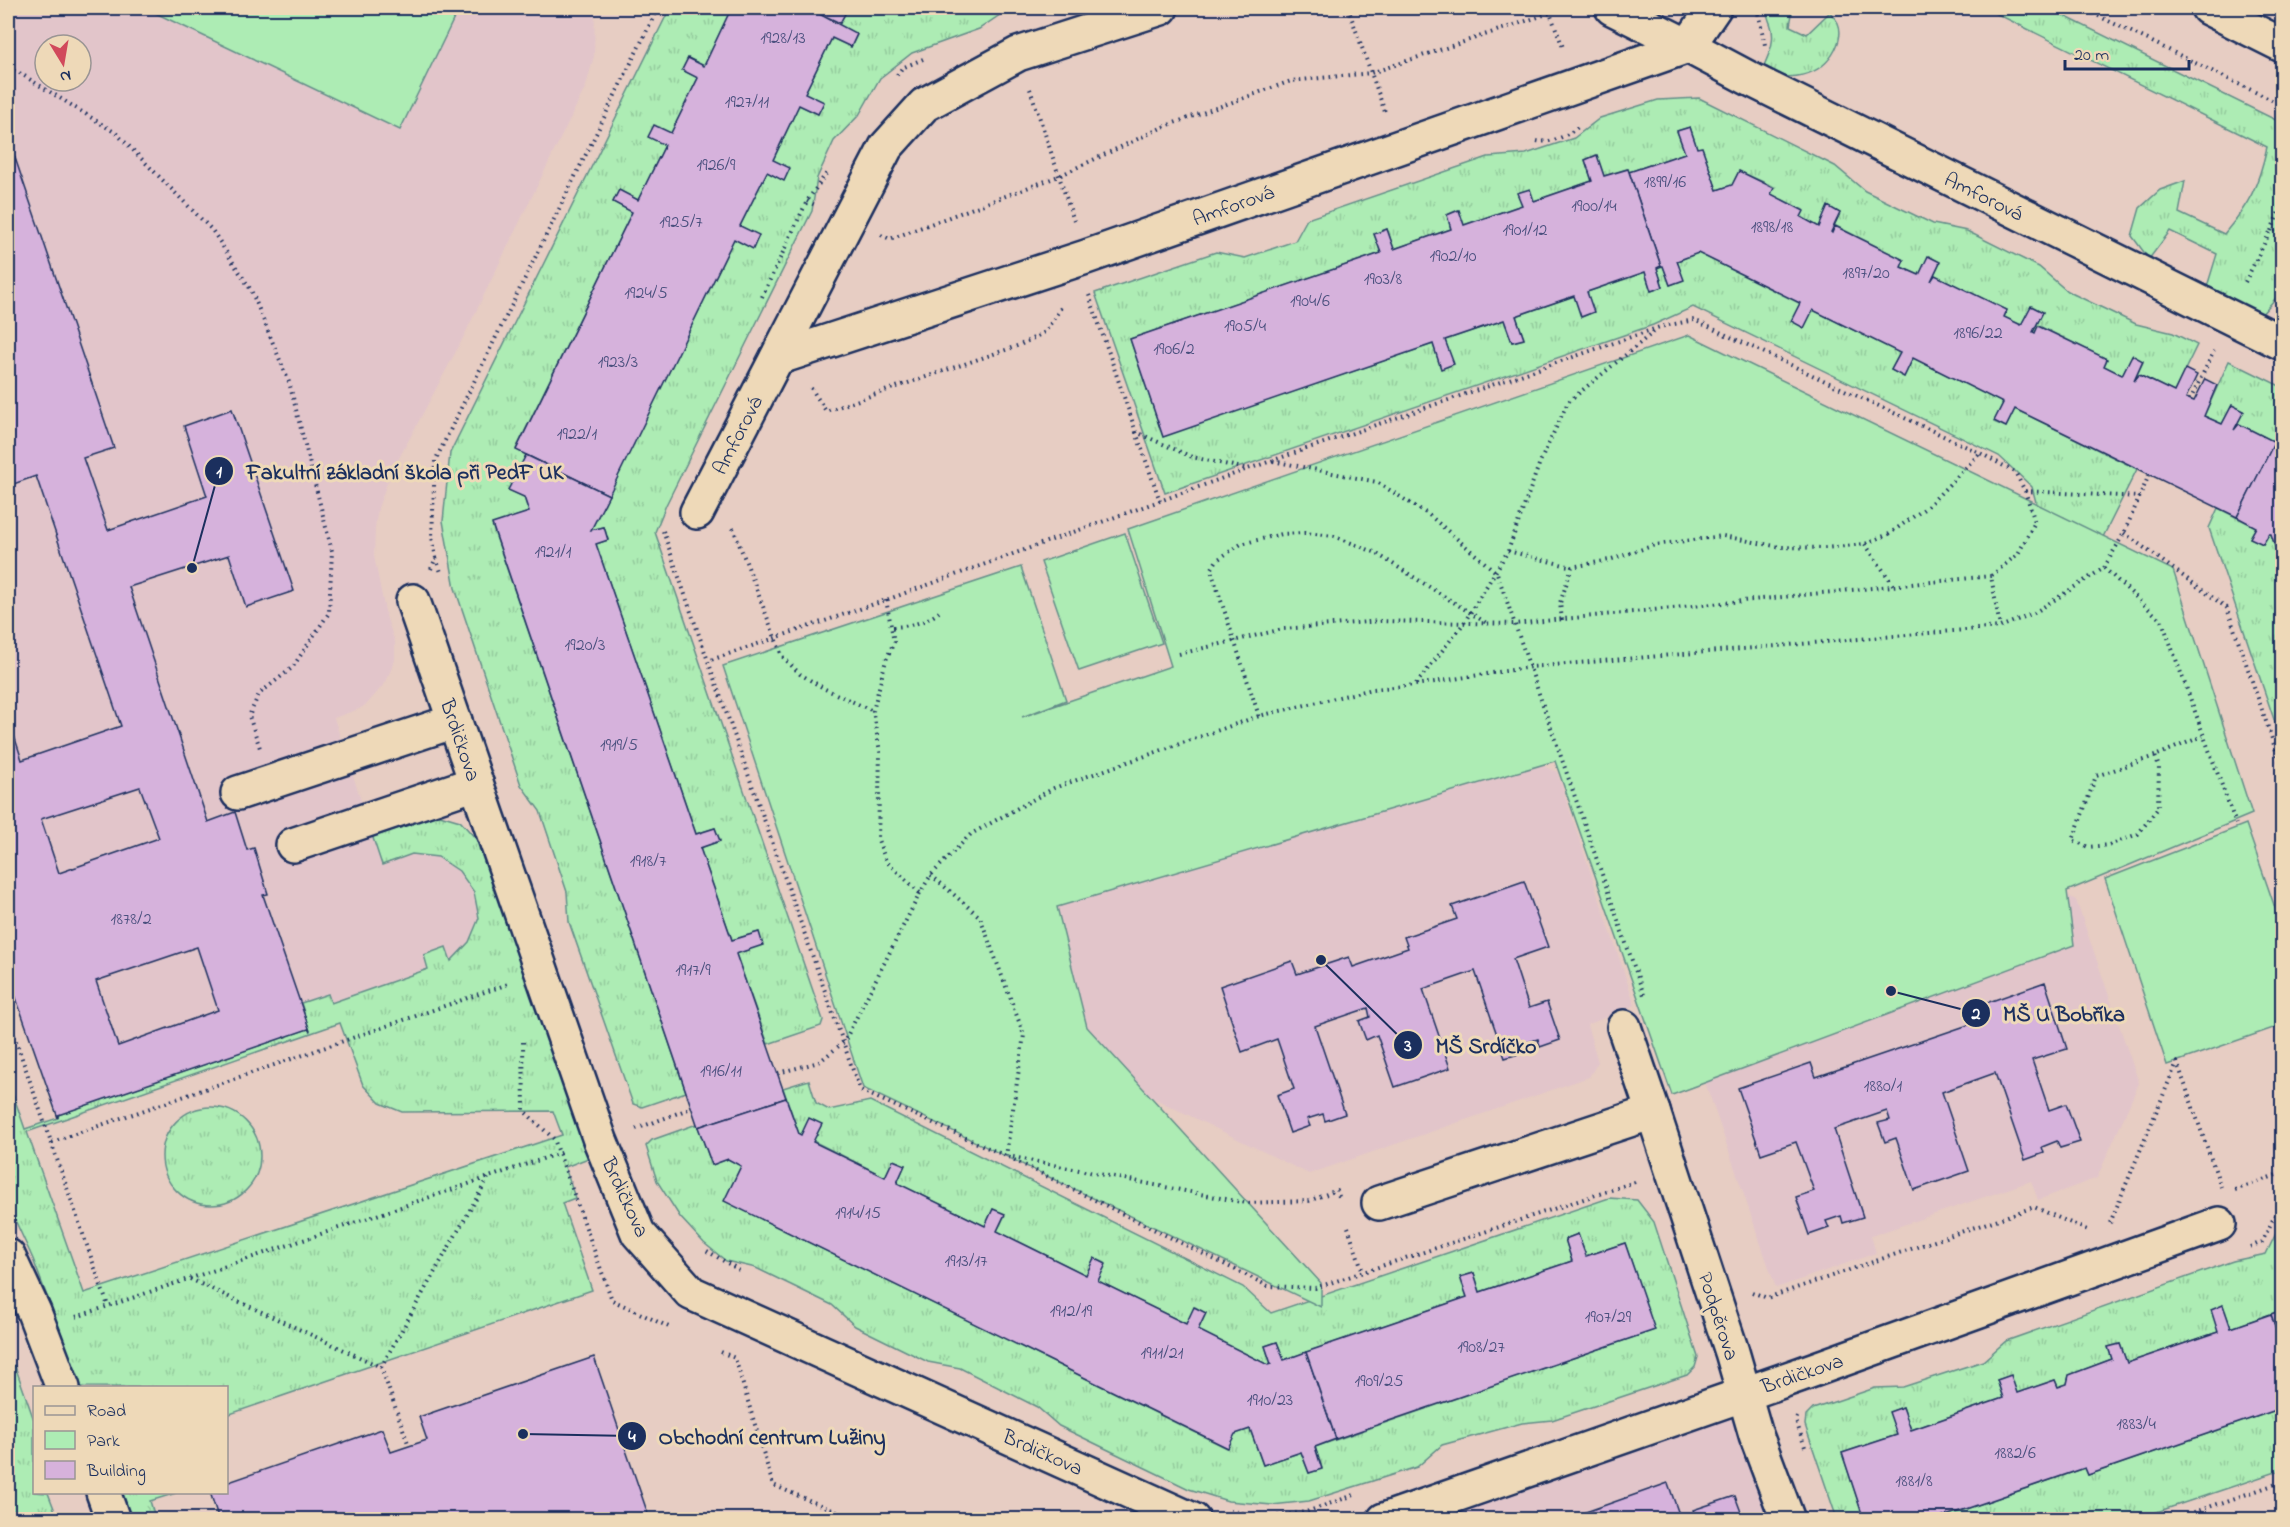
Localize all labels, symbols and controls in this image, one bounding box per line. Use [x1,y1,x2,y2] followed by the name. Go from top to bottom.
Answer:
[760,26,806,52] house number: 1928/13
[33,33,93,93] north arrow
[2065,33,2190,71] scale bar
[2074,43,2109,69] text: 20 m
[58,63,73,89] text: N
[725,90,770,116] house number: 1927/11
[696,153,736,179] house number: 1926/9
[1938,166,2028,230] street label: Amforová
[1644,170,1686,196] house number: 1899/16
[1189,178,1279,235] street label: Amforová
[1571,194,1617,220] house number: 1900/14
[659,210,703,236] house number: 1925/7
[1751,215,1794,241] house number: 1898/18
[1503,218,1547,244] house number: 1901/12
[1430,244,1477,270] house number: 1902/10
[1842,261,1890,287] house number: 1897/20
[1364,267,1403,293] house number: 1903/8
[624,281,668,307] house number: 1924/5
[1290,289,1330,315] house number: 1904/6
[1224,314,1267,340] house number: 1905/4
[1953,321,2003,347] house number: 1896/22
[1153,337,1195,363] house number: 1906/2
[598,350,638,376] house number: 1923/3
[706,391,772,481] street label: Amforová
[557,422,597,448] house number: 1922/1
[204,451,575,491] callout: Fakultní základní škola při PedF UK
[246,458,565,490] text: Fakultní základní škola při PedF UK
[216,460,222,486] text: 1
[534,540,572,566] house number: 1921/1
[565,633,605,659] house number: 1920/3
[431,695,487,786] street label: Brdičkova
[600,733,638,759] house number: 1919/5
[630,849,667,875] house number: 1918/7
[110,907,152,933] house number: 1878/2
[675,958,711,984] house number: 1917/9
[1961,993,2137,1033] callout: MŠ U Bobříka
[2003,1000,2125,1032] text: MŠ U Bobříka
[1971,1002,1981,1028] text: 2
[1393,1025,1548,1065] callout: MŠ Srdíčko
[1435,1032,1537,1064] text: MŠ Srdíčko
[1403,1034,1412,1060] text: 3
[700,1059,742,1085] house number: 1916/11
[1864,1074,1902,1100] house number: 1880/1
[592,1152,656,1243] street label: Brdičkova
[835,1201,881,1227] house number: 1914/15
[944,1249,988,1275] house number: 1913/17
[1689,1269,1745,1365] street label: Podpěrova
[1050,1299,1093,1325] house number: 1912/19
[1585,1305,1632,1331] house number: 1907/29
[1457,1335,1505,1361] house number: 1908/27
[1141,1341,1184,1367] house number: 1911/21
[1757,1347,1848,1403] street label: Brdičkova
[1354,1369,1404,1395] house number: 1909/25
[33,1386,228,1494] legend
[1247,1388,1293,1414] house number: 1910/23
[87,1399,126,1425] text: Road
[2116,1412,2156,1438] house number: 1883/4
[617,1416,898,1456] callout: Obchodní centrum Lužiny
[996,1422,1087,1485] street label: Brdičkova
[658,1423,886,1456] text: Obchodní centrum Lužiny
[628,1425,636,1451] text: 4
[87,1429,120,1455] text: Park
[1994,1441,2036,1467] house number: 1882/6
[86,1459,146,1486] text: Building
[1895,1469,1933,1495] house number: 1881/8

